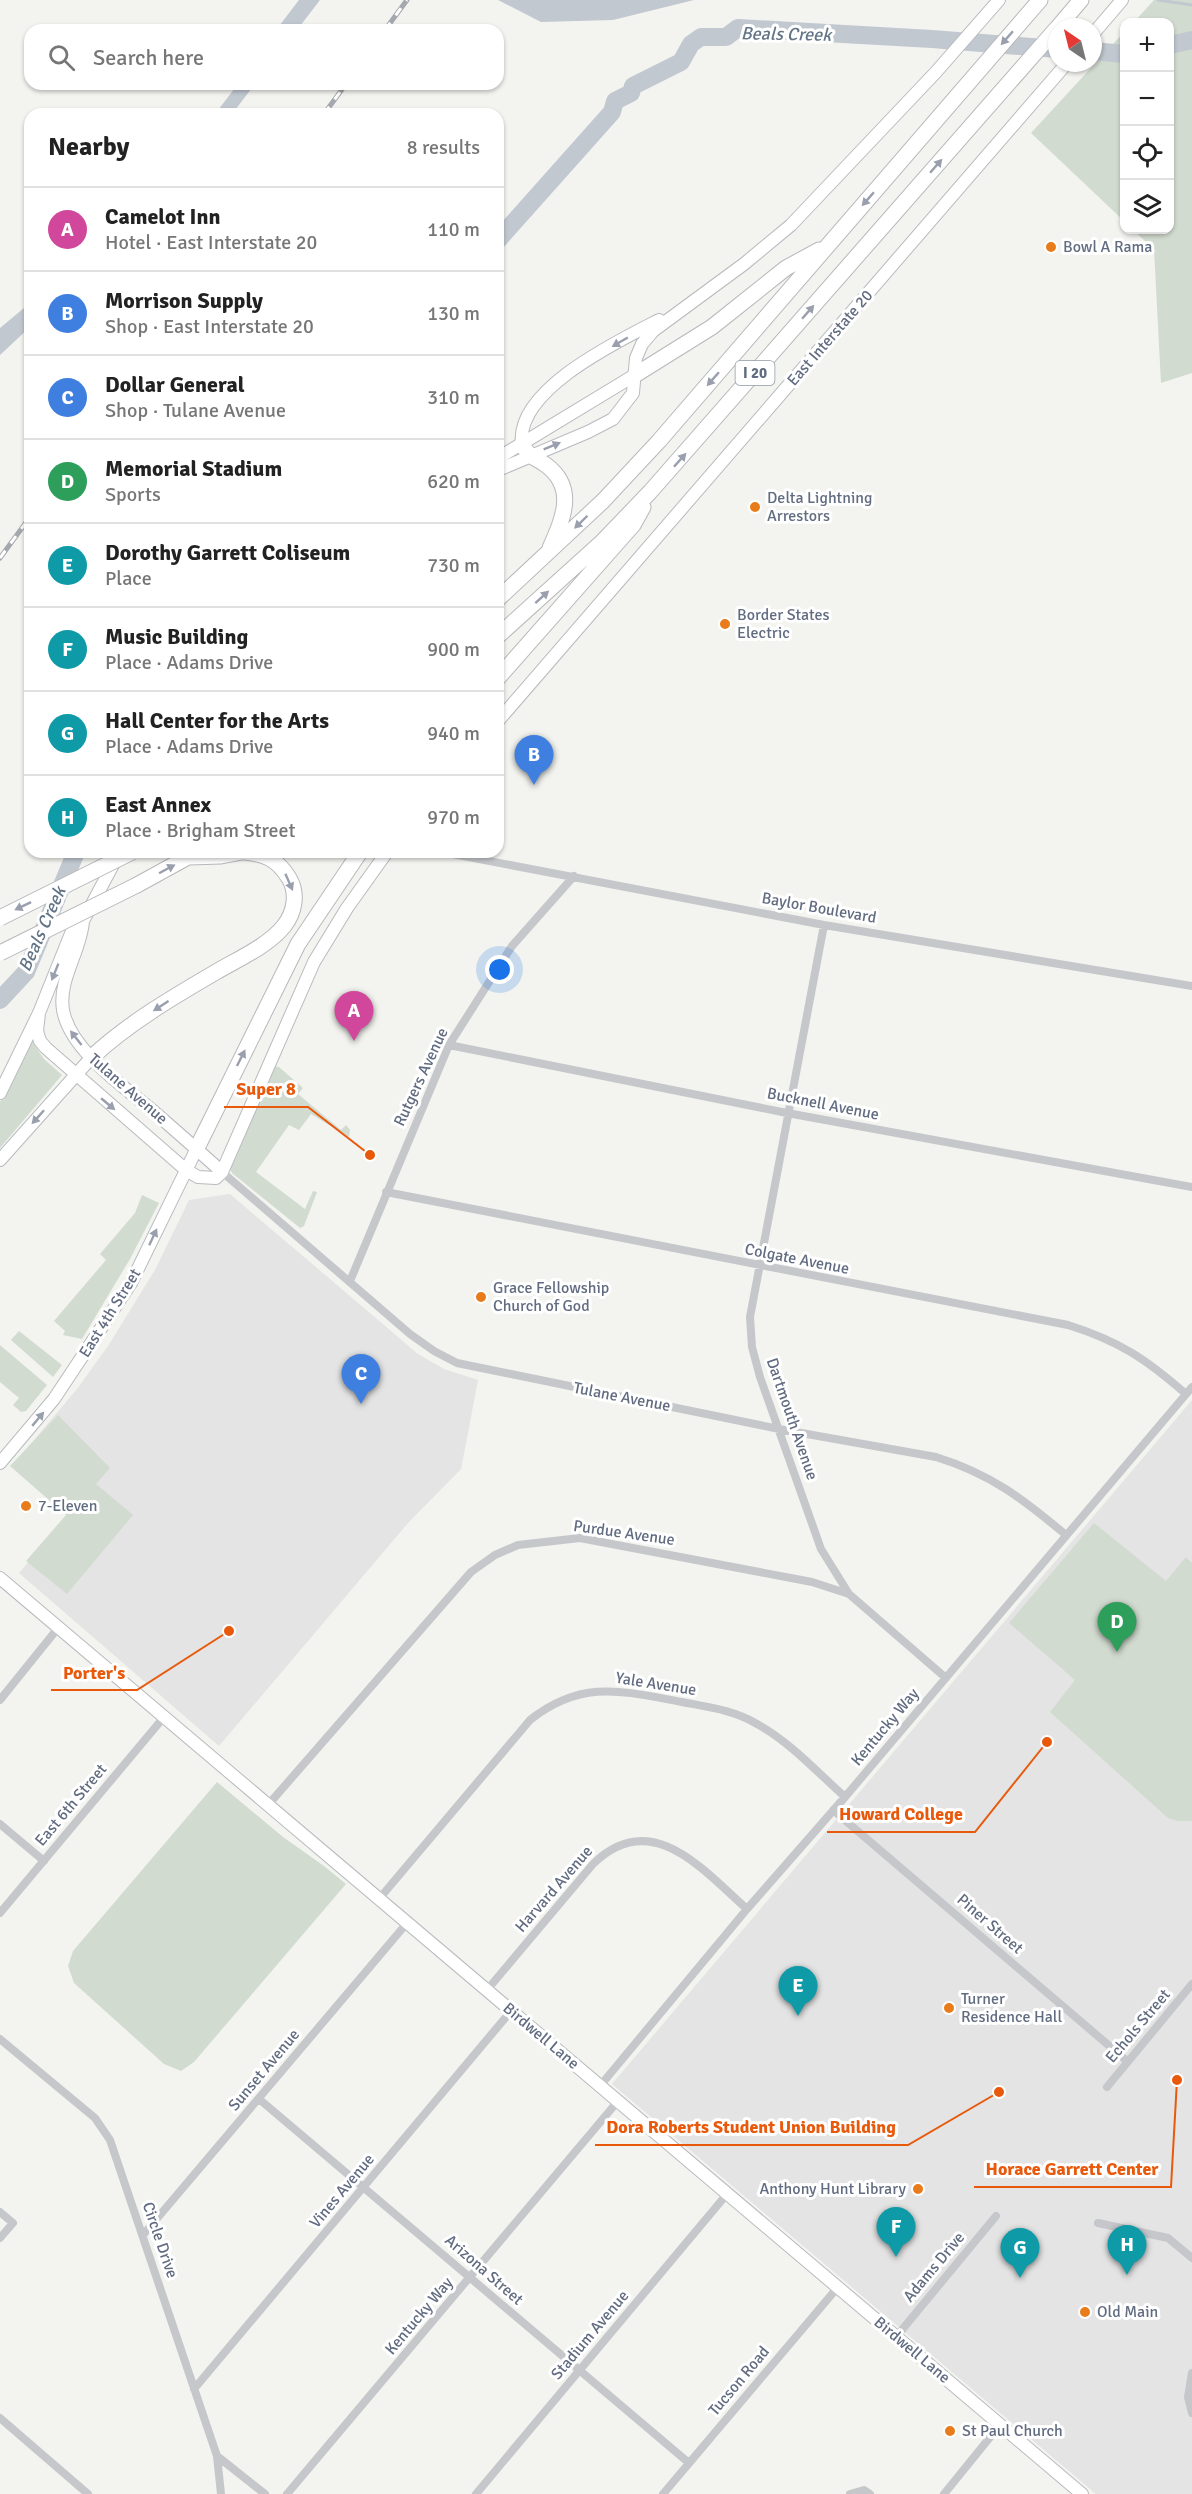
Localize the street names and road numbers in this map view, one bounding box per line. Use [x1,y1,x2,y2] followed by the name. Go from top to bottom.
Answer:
[783,286,877,390] street label: East Interstate 20
[736,361,774,385] road number: I 20
[760,888,878,928] street label: Baylor Boulevard
[389,1025,453,1129] street label: Rutgers Avenue
[84,1049,172,1129] street label: Tulane Avenue
[765,1083,881,1125] street label: Bucknell Avenue
[743,1239,851,1279] street label: Colgate Avenue
[75,1264,146,1361] street label: East 4th Street
[762,1355,822,1483] street label: Dartmouth Avenue
[572,1378,672,1416] street label: Tulane Avenue
[572,1516,676,1550] street label: Purdue Avenue
[614,1668,698,1700] street label: Yale Avenue
[847,1684,924,1770] street label: Kentucky Way
[31,1759,111,1850] street label: East 6th Street
[511,1842,597,1936] street label: Harvard Avenue
[953,1890,1028,1958] street label: Piner Street
[1101,1985,1175,2067] street label: Echols Street
[499,1998,583,2074] street label: Birdwell Lane
[224,2025,304,2115] street label: Sunset Avenue
[305,2150,379,2232] street label: Vines Avenue
[138,2199,182,2281] street label: Circle Drive
[899,2228,969,2306] street label: Adams Drive
[441,2230,528,2310] street label: Arizona Street
[381,2273,458,2359] street label: Kentucky Way
[547,2286,633,2384] street label: Stadium Avenue
[870,2312,954,2388] street label: Birdwell Lane
[704,2342,774,2420] street label: Tucson Road

